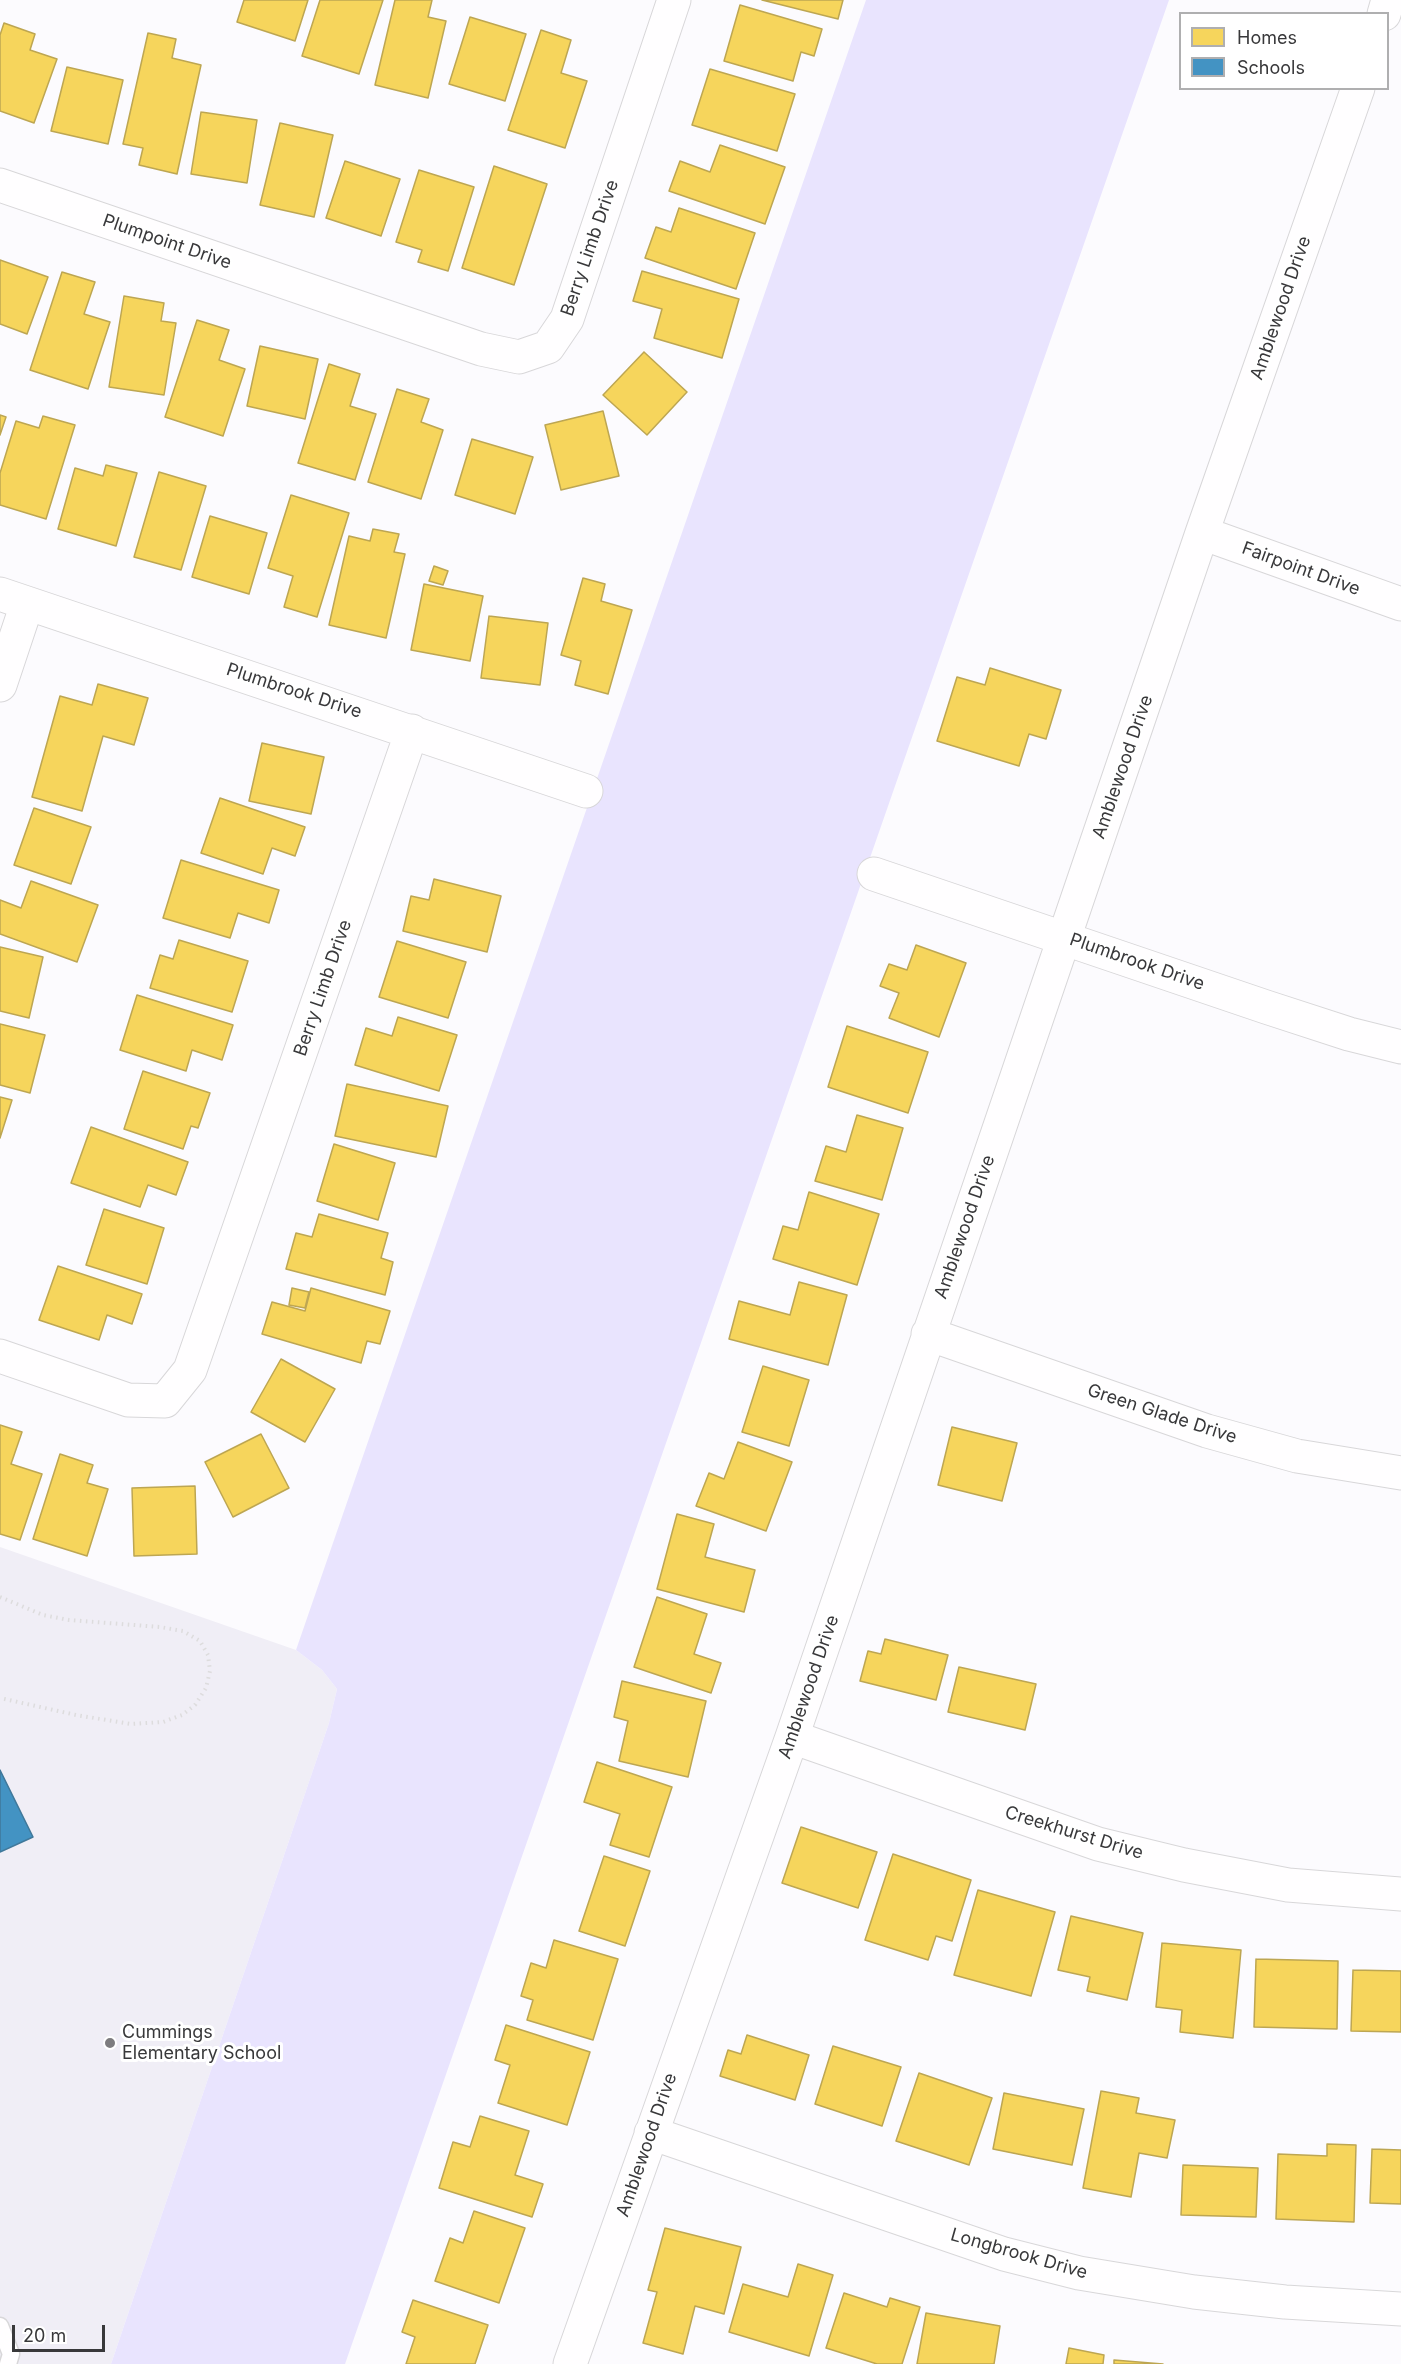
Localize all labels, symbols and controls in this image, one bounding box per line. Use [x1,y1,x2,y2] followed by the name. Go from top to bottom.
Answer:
[1179,12,1389,90] legend
[1237,27,1297,48] text: Homes
[1237,57,1305,78] text: Schools
[557,177,623,319] street label: Berry Limb Drive
[100,210,234,274] street label: Plumpoint Drive
[1246,233,1316,383] street label: Amblewood Drive
[1239,538,1363,600] street label: Fairpoint Drive
[224,659,364,723] street label: Plumbrook Drive
[1088,692,1158,842] street label: Amblewood Drive
[290,917,356,1059] street label: Berry Limb Drive
[1067,929,1207,995] street label: Plumbrook Drive
[930,1152,1000,1302] street label: Amblewood Drive
[1085,1380,1239,1448] street label: Green Glade Drive
[774,1612,844,1762] street label: Amblewood Drive
[1002,1802,1146,1864] street label: Creekhurst Drive
[122,2022,281,2064] place label: Cummings Elementary School
[103,2036,117,2050] marker: Cummings Elementary School
[612,2070,682,2220] street label: Amblewood Drive
[948,2224,1090,2284] street label: Longbrook Drive
[15,2313,108,2351] scale bar
[23,2325,66,2346] text: 20 m

